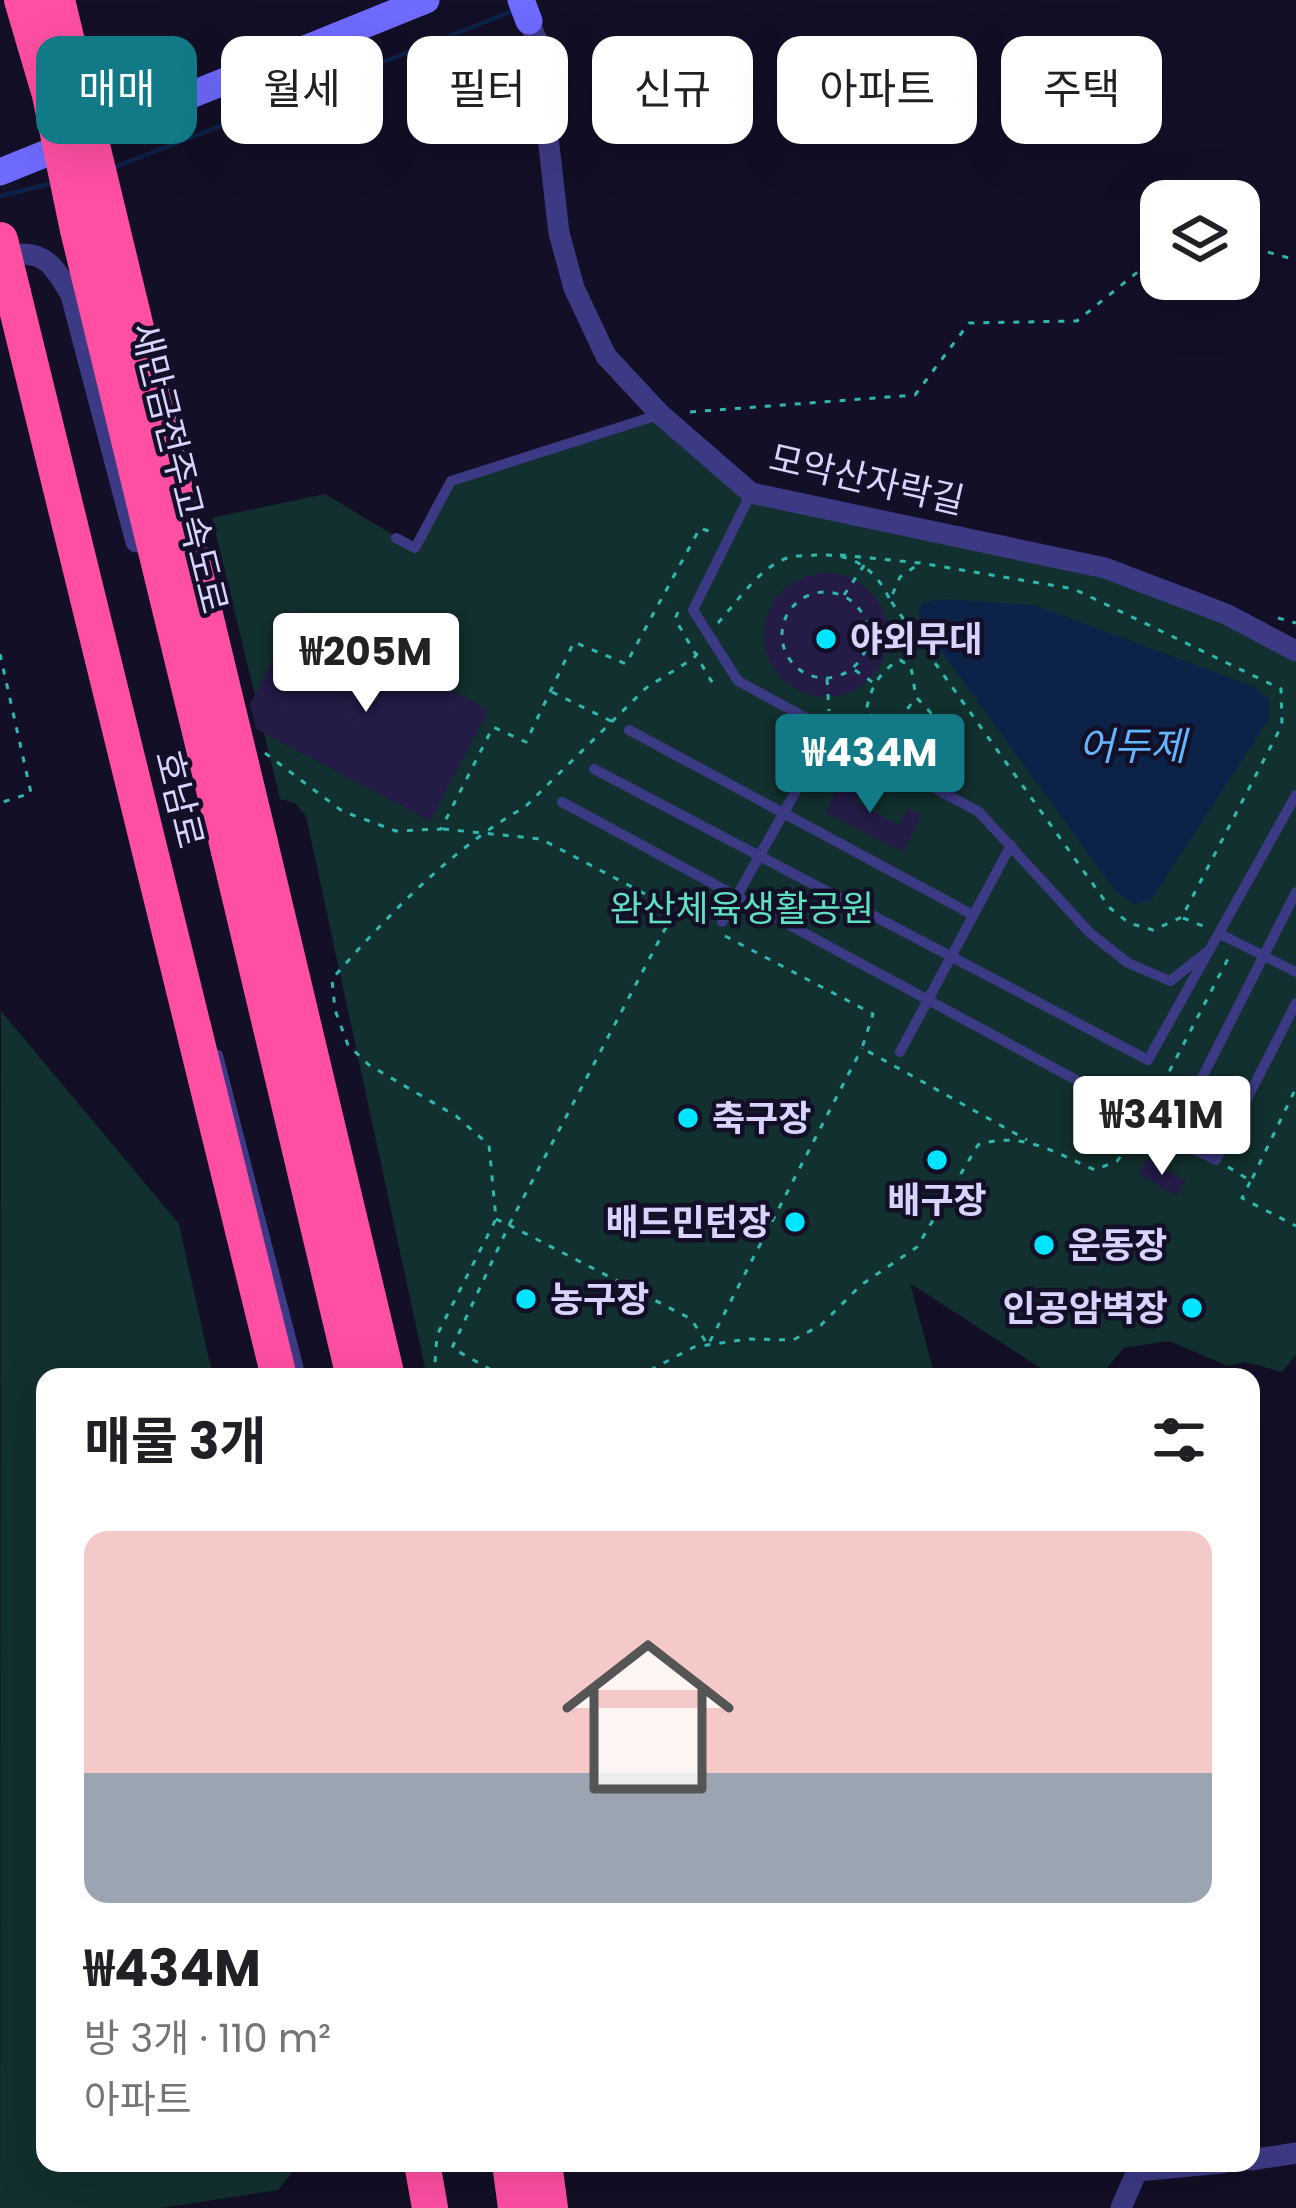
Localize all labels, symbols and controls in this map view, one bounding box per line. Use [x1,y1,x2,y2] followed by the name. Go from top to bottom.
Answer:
[36,36,197,144] chip: 매매
[221,36,383,144] chip: 월세
[407,36,568,144] chip: 필터
[592,36,753,144] chip: 신규
[777,36,977,144] chip: 아파트
[1001,36,1162,144] chip: 주택
[1140,180,1260,300] map controls
[1140,180,1260,300] button: layers
[119,317,240,619] street label: 새만금전주고속도로
[764,432,969,527] street label: 모악산자락길
[282,613,450,715] pin: ₩205M
[850,614,982,665] place label: 야외무대
[300,624,432,679] text: ₩205M
[813,626,839,652] marker: 야외무대
[786,714,954,816] pin: ₩434M
[1078,719,1190,774] water label: 어두제
[802,725,938,780] text: ₩434M
[143,745,216,854] street label: 호남로
[610,883,874,934] park label: 완산체육생활공원
[1078,1076,1246,1178] pin: ₩341M
[1100,1087,1224,1142] text: ₩341M
[712,1093,811,1144] place label: 축구장
[675,1105,701,1131] marker: 축구장
[924,1147,950,1173] marker: 배구장
[887,1175,987,1226] place label: 배구장
[605,1197,771,1248] place label: 배드민턴장
[782,1209,808,1235] marker: 배드민턴장
[1068,1220,1167,1271] place label: 운동장
[1031,1232,1057,1258] marker: 운동장
[550,1274,649,1325] place label: 농구장
[1002,1283,1168,1334] place label: 인공암벽장
[513,1286,539,1312] marker: 농구장
[1179,1295,1205,1321] marker: 인공암벽장
[84,1405,266,1477] text: 매물 3개
[1146,1407,1212,1473] icon: filters
[540,1609,756,1825] icon: home
[84,1932,261,2004] text: ₩434M
[84,2011,331,2066] text: 방 3개 · 110 m²
[84,2072,192,2127] text: 아파트

